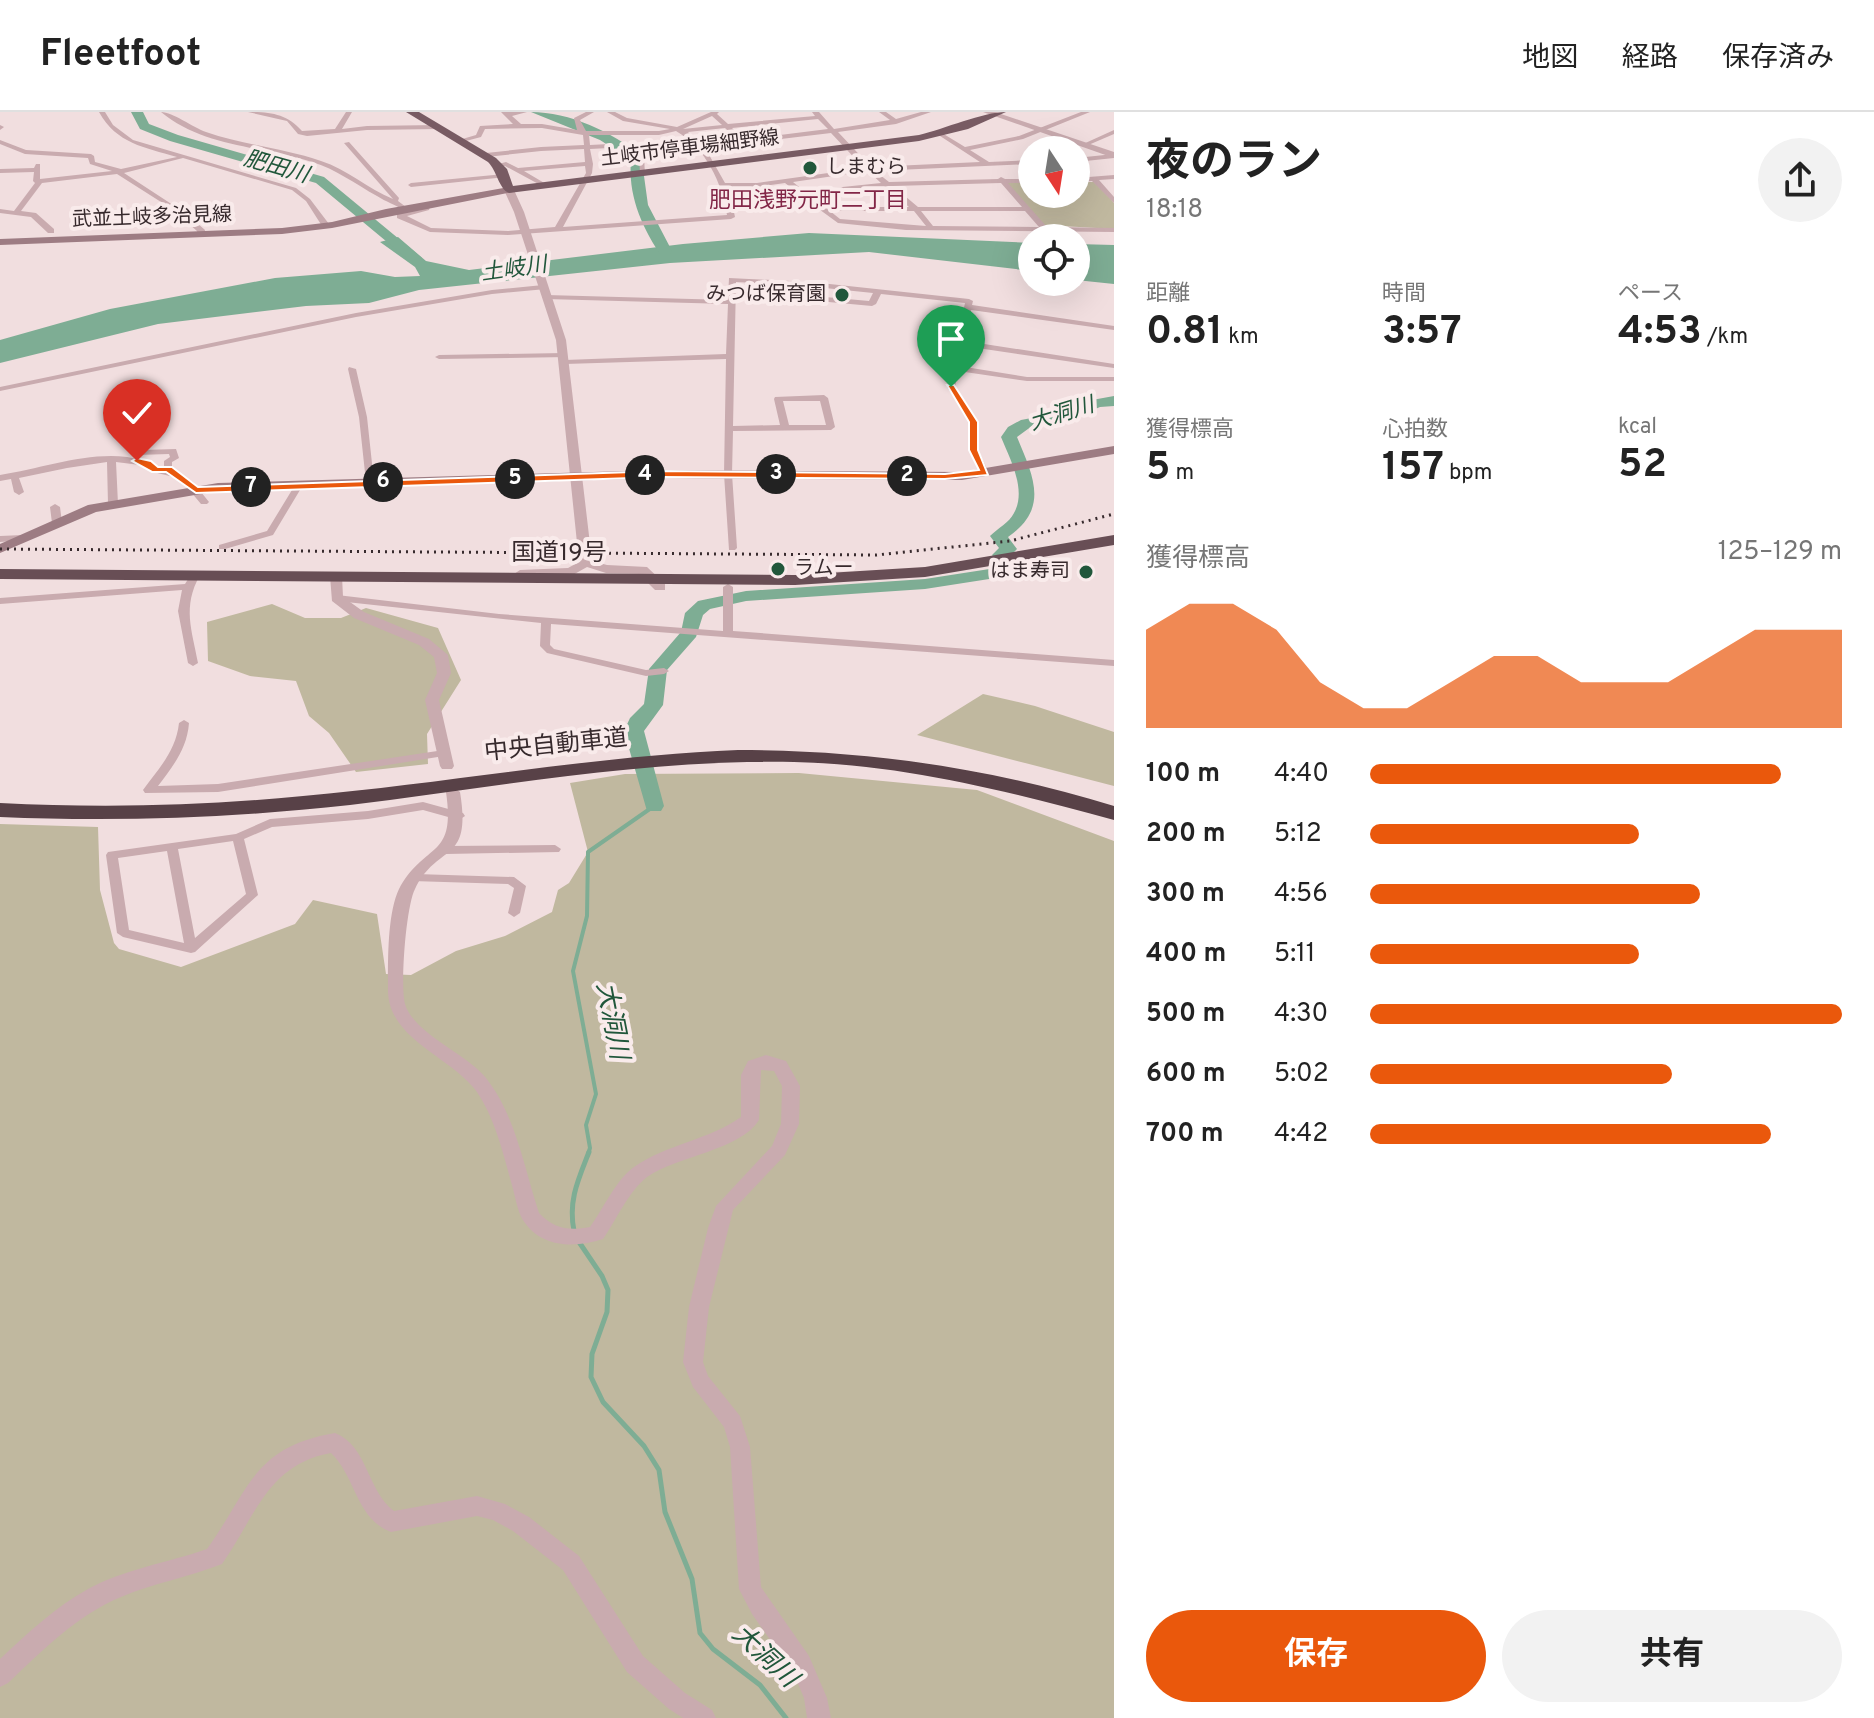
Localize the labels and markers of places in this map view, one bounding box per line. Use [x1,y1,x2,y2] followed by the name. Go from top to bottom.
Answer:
[826,155,906,181] place label: しまむら
[801,159,819,177] marker: しまむら
[706,282,826,308] place label: みつば保育園
[833,286,851,304] marker: みつば保育園
[917,305,985,387] pin
[103,379,171,461] pin
[756,454,796,494] pin: 3
[625,455,665,495] pin: 4
[887,456,927,496] pin: 2
[495,459,535,499] pin: 5
[363,462,403,502] pin: 6
[231,467,271,507] pin: 7
[794,556,853,582] place label: ラムー
[990,559,1070,585] place label: はま寿司
[769,560,787,578] marker: ラムー
[1077,563,1095,581] marker: はま寿司

